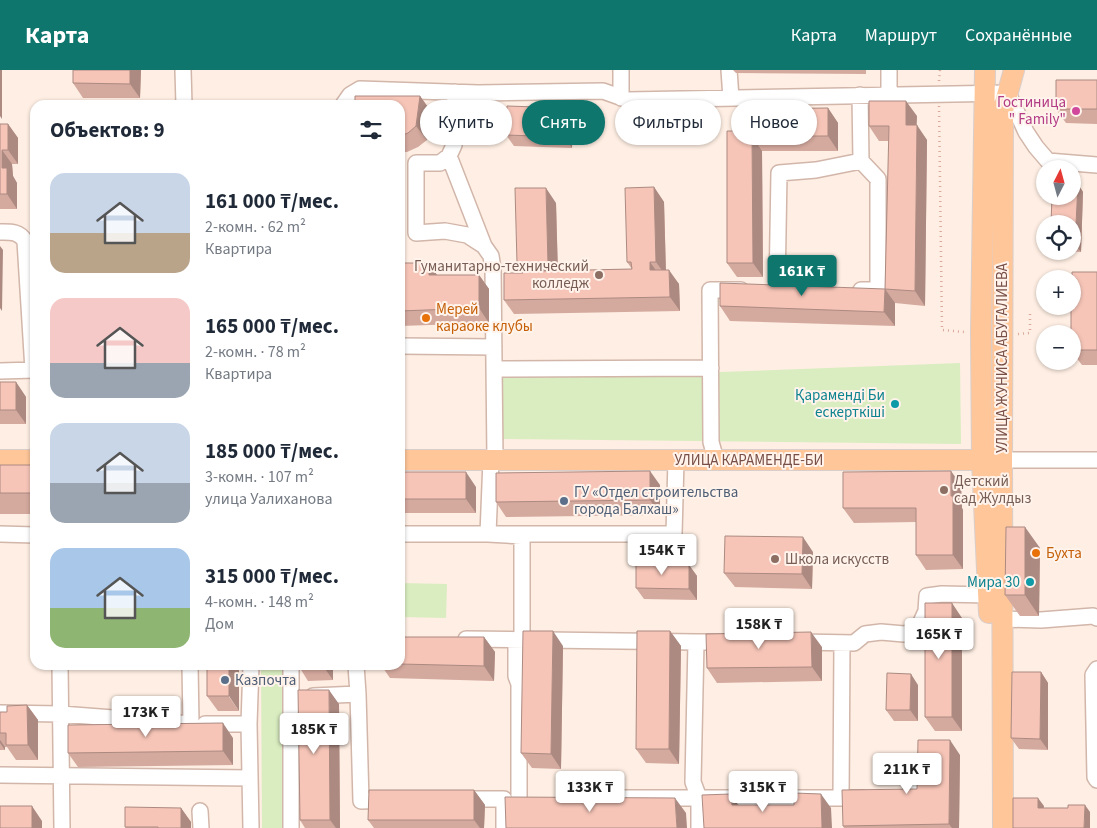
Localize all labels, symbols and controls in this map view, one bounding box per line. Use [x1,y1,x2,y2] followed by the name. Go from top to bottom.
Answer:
[25,18,89,53] text: Карта
[791,23,837,48] text: Карта
[865,23,937,48] text: Маршрут
[965,23,1072,48] text: Сохранённые
[997,92,1066,130] place label: Гостиница " Family"
[420,100,512,145] chip: Купить
[522,100,605,145] chip: Снять
[615,100,721,145] chip: Фильтры
[731,100,817,145] chip: Новое
[1070,105,1082,117] marker: Гостиница " Family"
[50,115,165,145] text: Объектов: 9
[357,116,385,144] icon: filters
[1036,160,1081,205] north arrow
[1036,160,1081,370] map controls
[205,186,339,216] text: 161 000 ₸/мес.
[90,193,150,253] icon: home
[1036,215,1081,260] button: locate
[205,216,306,238] text: 2-комн. · 62 m²
[205,238,272,260] text: Квартира
[761,254,843,297] pin: 161K ₸
[414,256,590,294] place label: Гуманитарно-технический колледж
[779,260,825,282] text: 161K ₸
[992,262,1013,453] street label: УЛИЦА ЖУНИСА АБУГАЛИЕВА
[593,269,605,281] marker: Гуманитарно-технический колледж
[1036,270,1081,315] button: +
[436,299,533,337] place label: Мерей караоке клубы
[205,311,339,341] text: 165 000 ₸/мес.
[420,312,432,324] marker: Мерей караоке клубы
[90,318,150,378] icon: home
[1036,325,1081,370] button: −
[205,341,306,363] text: 2-комн. · 78 m²
[205,363,272,385] text: Квартира
[795,385,885,423] place label: Қараменді Би ескерткіші
[889,398,901,410] marker: Қараменді Би ескерткіші
[205,436,339,466] text: 185 000 ₸/мес.
[90,443,150,503] icon: home
[675,450,823,471] street label: УЛИЦА КАРАМЕНДЕ-БИ
[205,466,314,488] text: 3-комн. · 107 m²
[954,471,1031,509] place label: Детский сад Жулдыз
[574,482,738,520] place label: ГУ «Отдел строительства города Балхаш»
[938,484,950,496] marker: Детский сад Жулдыз
[205,488,332,510] text: улица Уалиханова
[558,495,570,507] marker: ГУ «Отдел строительства города Балхаш»
[621,534,703,576] pin: 154K ₸
[639,539,685,561] text: 154K ₸
[1046,543,1082,564] place label: Бухта
[1030,547,1042,559] marker: Бухта
[785,549,890,570] place label: Школа искусств
[769,553,781,565] marker: Школа искусств
[205,561,339,591] text: 315 000 ₸/мес.
[90,568,150,628] icon: home
[967,572,1020,593] place label: Мира 30
[1024,576,1036,588] marker: Мира 30
[205,591,314,613] text: 4-комн. · 148 m²
[718,608,800,650] pin: 158K ₸
[205,613,234,635] text: Дом
[736,613,782,635] text: 158K ₸
[898,618,980,660] pin: 165K ₸
[916,623,962,645] text: 165K ₸
[235,670,296,691] place label: Казпочта
[219,674,231,686] marker: Казпочта
[105,696,187,738] pin: 173K ₸
[123,701,169,723] text: 173K ₸
[273,712,355,755] pin: 185K ₸
[291,718,337,740] text: 185K ₸
[866,752,948,795] pin: 211K ₸
[884,758,930,780] text: 211K ₸
[549,770,631,813] pin: 133K ₸
[722,770,804,813] pin: 315K ₸
[567,776,613,798] text: 133K ₸
[740,776,786,798] text: 315K ₸

